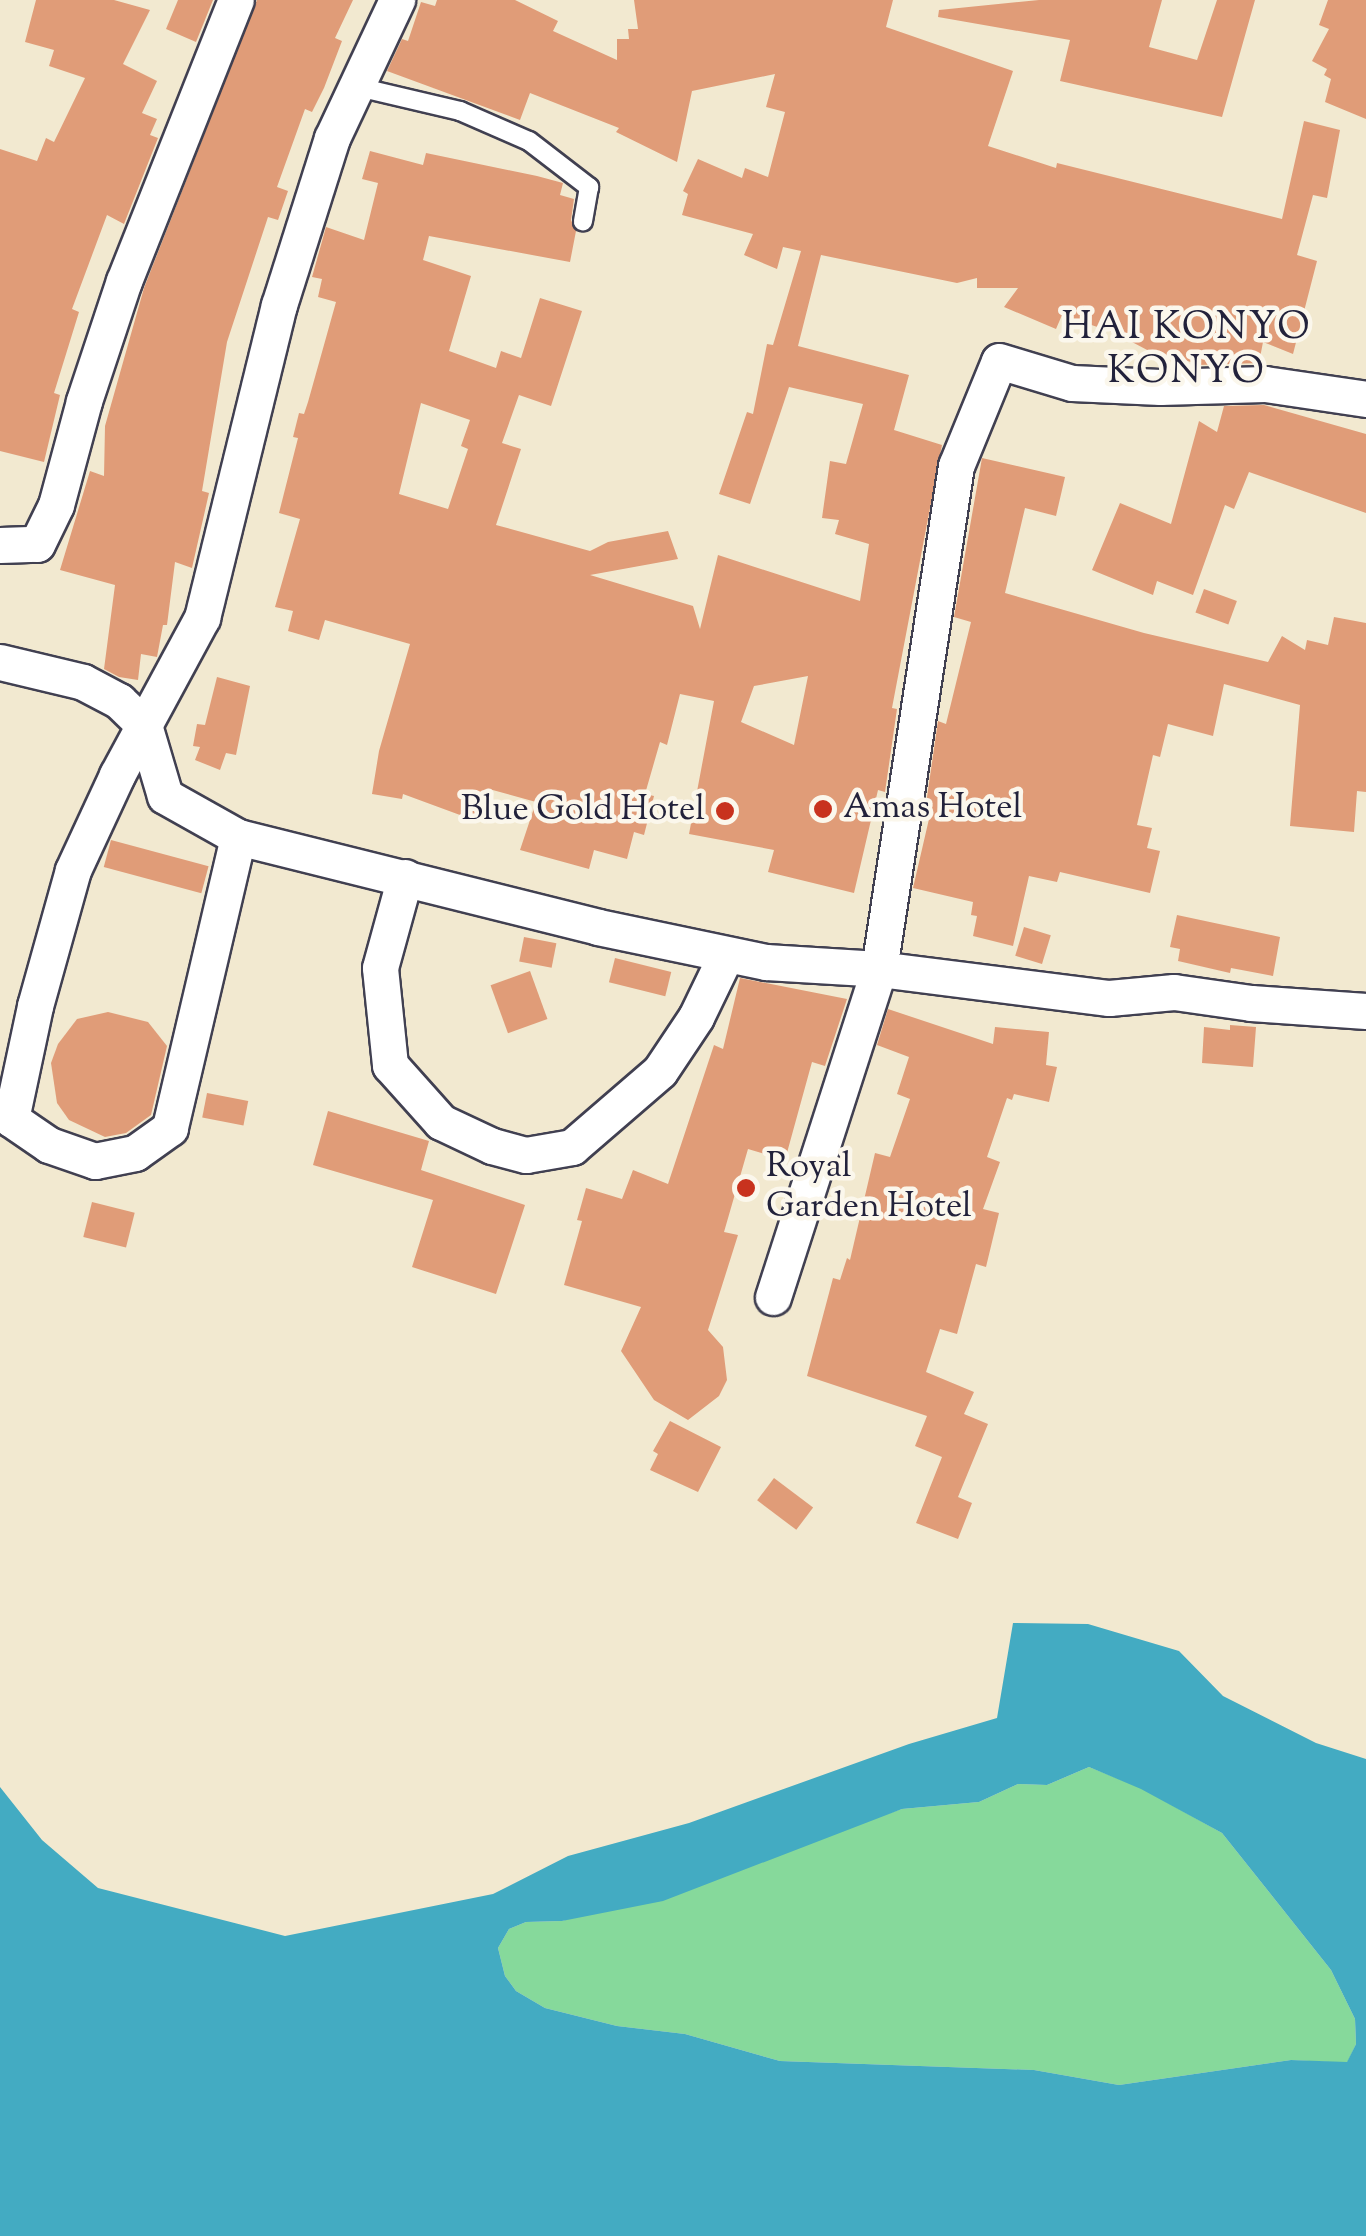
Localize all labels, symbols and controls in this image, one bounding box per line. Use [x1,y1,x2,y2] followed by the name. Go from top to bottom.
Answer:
[1062,307,1312,396] district label: HAI KONYO KONYO
[843,788,1022,830] place label: Amas Hotel
[461,790,705,832] place label: Blue Gold Hotel
[812,798,834,820] marker: Amas Hotel
[714,800,736,822] marker: Blue Gold Hotel
[766,1147,972,1229] place label: Royal Garden Hotel
[735,1177,757,1199] marker: Royal Garden Hotel

